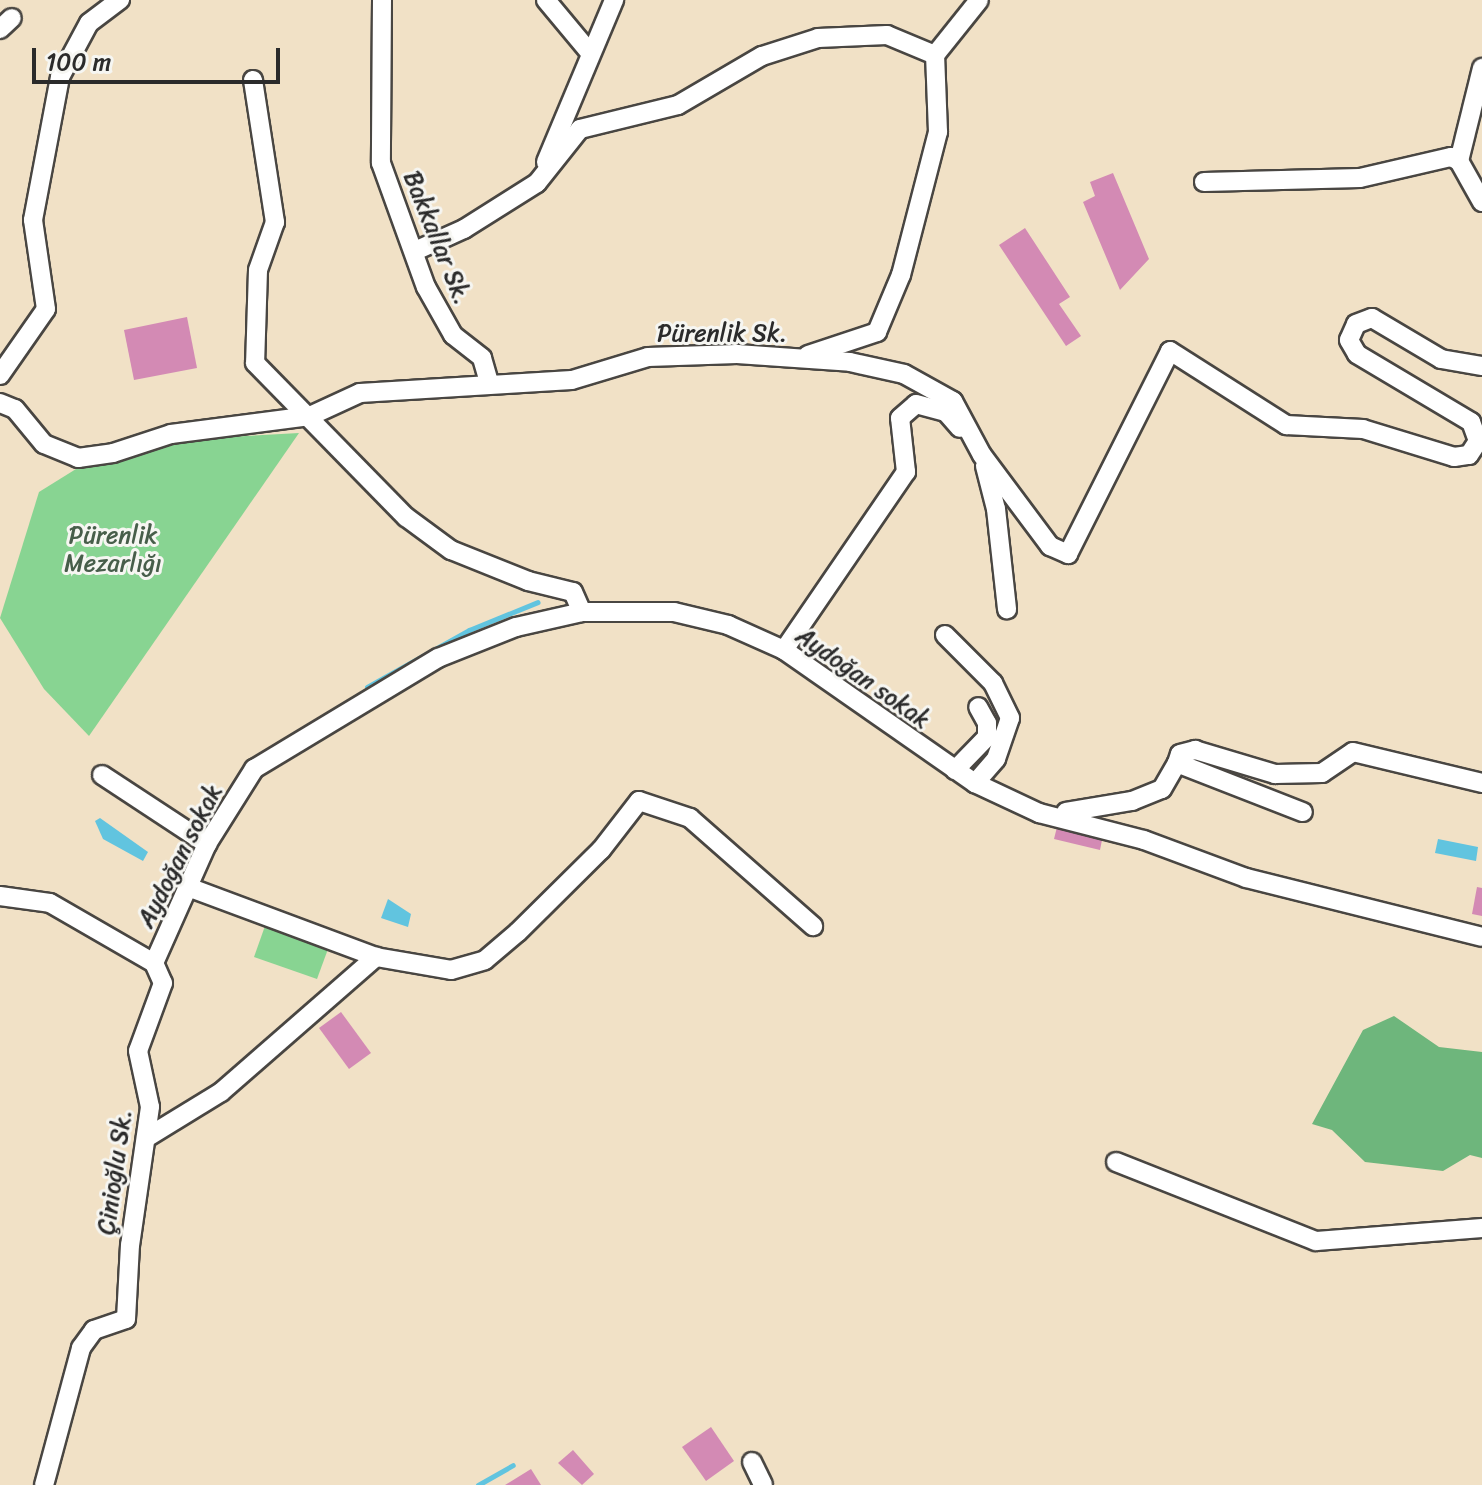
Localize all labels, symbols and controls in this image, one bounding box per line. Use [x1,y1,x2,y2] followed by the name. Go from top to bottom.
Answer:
[36,32,284,82] scale bar
[46,41,111,83] text: 100 m
[397,167,477,309] street label: Bakkallar Sk.
[657,320,787,348] street label: Pürenlik Sk.
[64,522,162,578] park label: Pürenlik Mezarlığı
[790,621,936,735] street label: Aydoğan sokak
[131,779,229,933] street label: Aydoğan sokak
[92,1108,138,1236] street label: Çinioğlu Sk.

